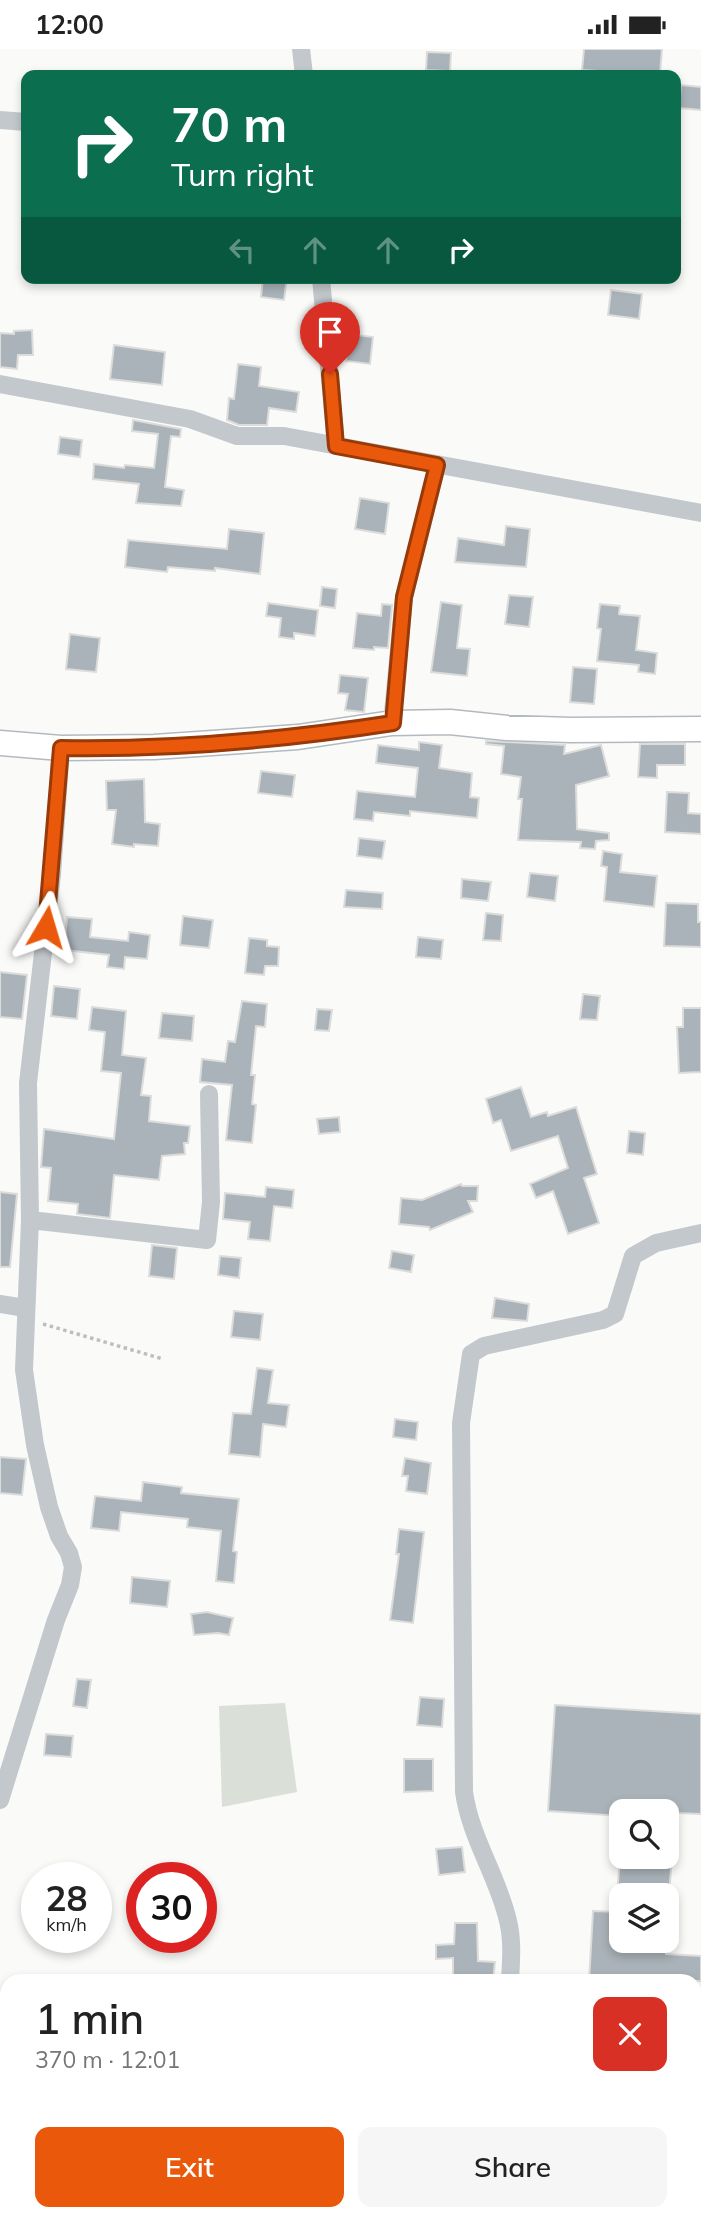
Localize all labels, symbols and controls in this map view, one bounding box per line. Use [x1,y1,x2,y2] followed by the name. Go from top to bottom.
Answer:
[35,8,104,41] text: 12:00
[171,93,287,154] text: 70 m
[56,98,147,189] icon: right
[171,154,314,194] text: Turn right
[223,231,261,269] icon: left
[296,231,334,269] icon: ahead
[369,231,407,269] icon: ahead
[442,231,480,269] icon: right
[300,302,360,374] pin
[311,313,349,351] icon: arrive
[9,890,83,964] position arrow
[609,1799,679,1953] map controls
[609,1799,679,1869] button: search
[126,1862,217,1953] speed limit sign: 30
[45,1876,88,1920] text: 28
[609,1883,679,1953] button: layers
[46,1913,87,1936] text: km/h
[35,1992,144,2045] text: 1 min
[593,1997,667,2071] button: close
[35,2045,180,2074] text: 370 m · 12:01
[35,2127,344,2207] button: Exit
[358,2127,667,2207] button: Share

